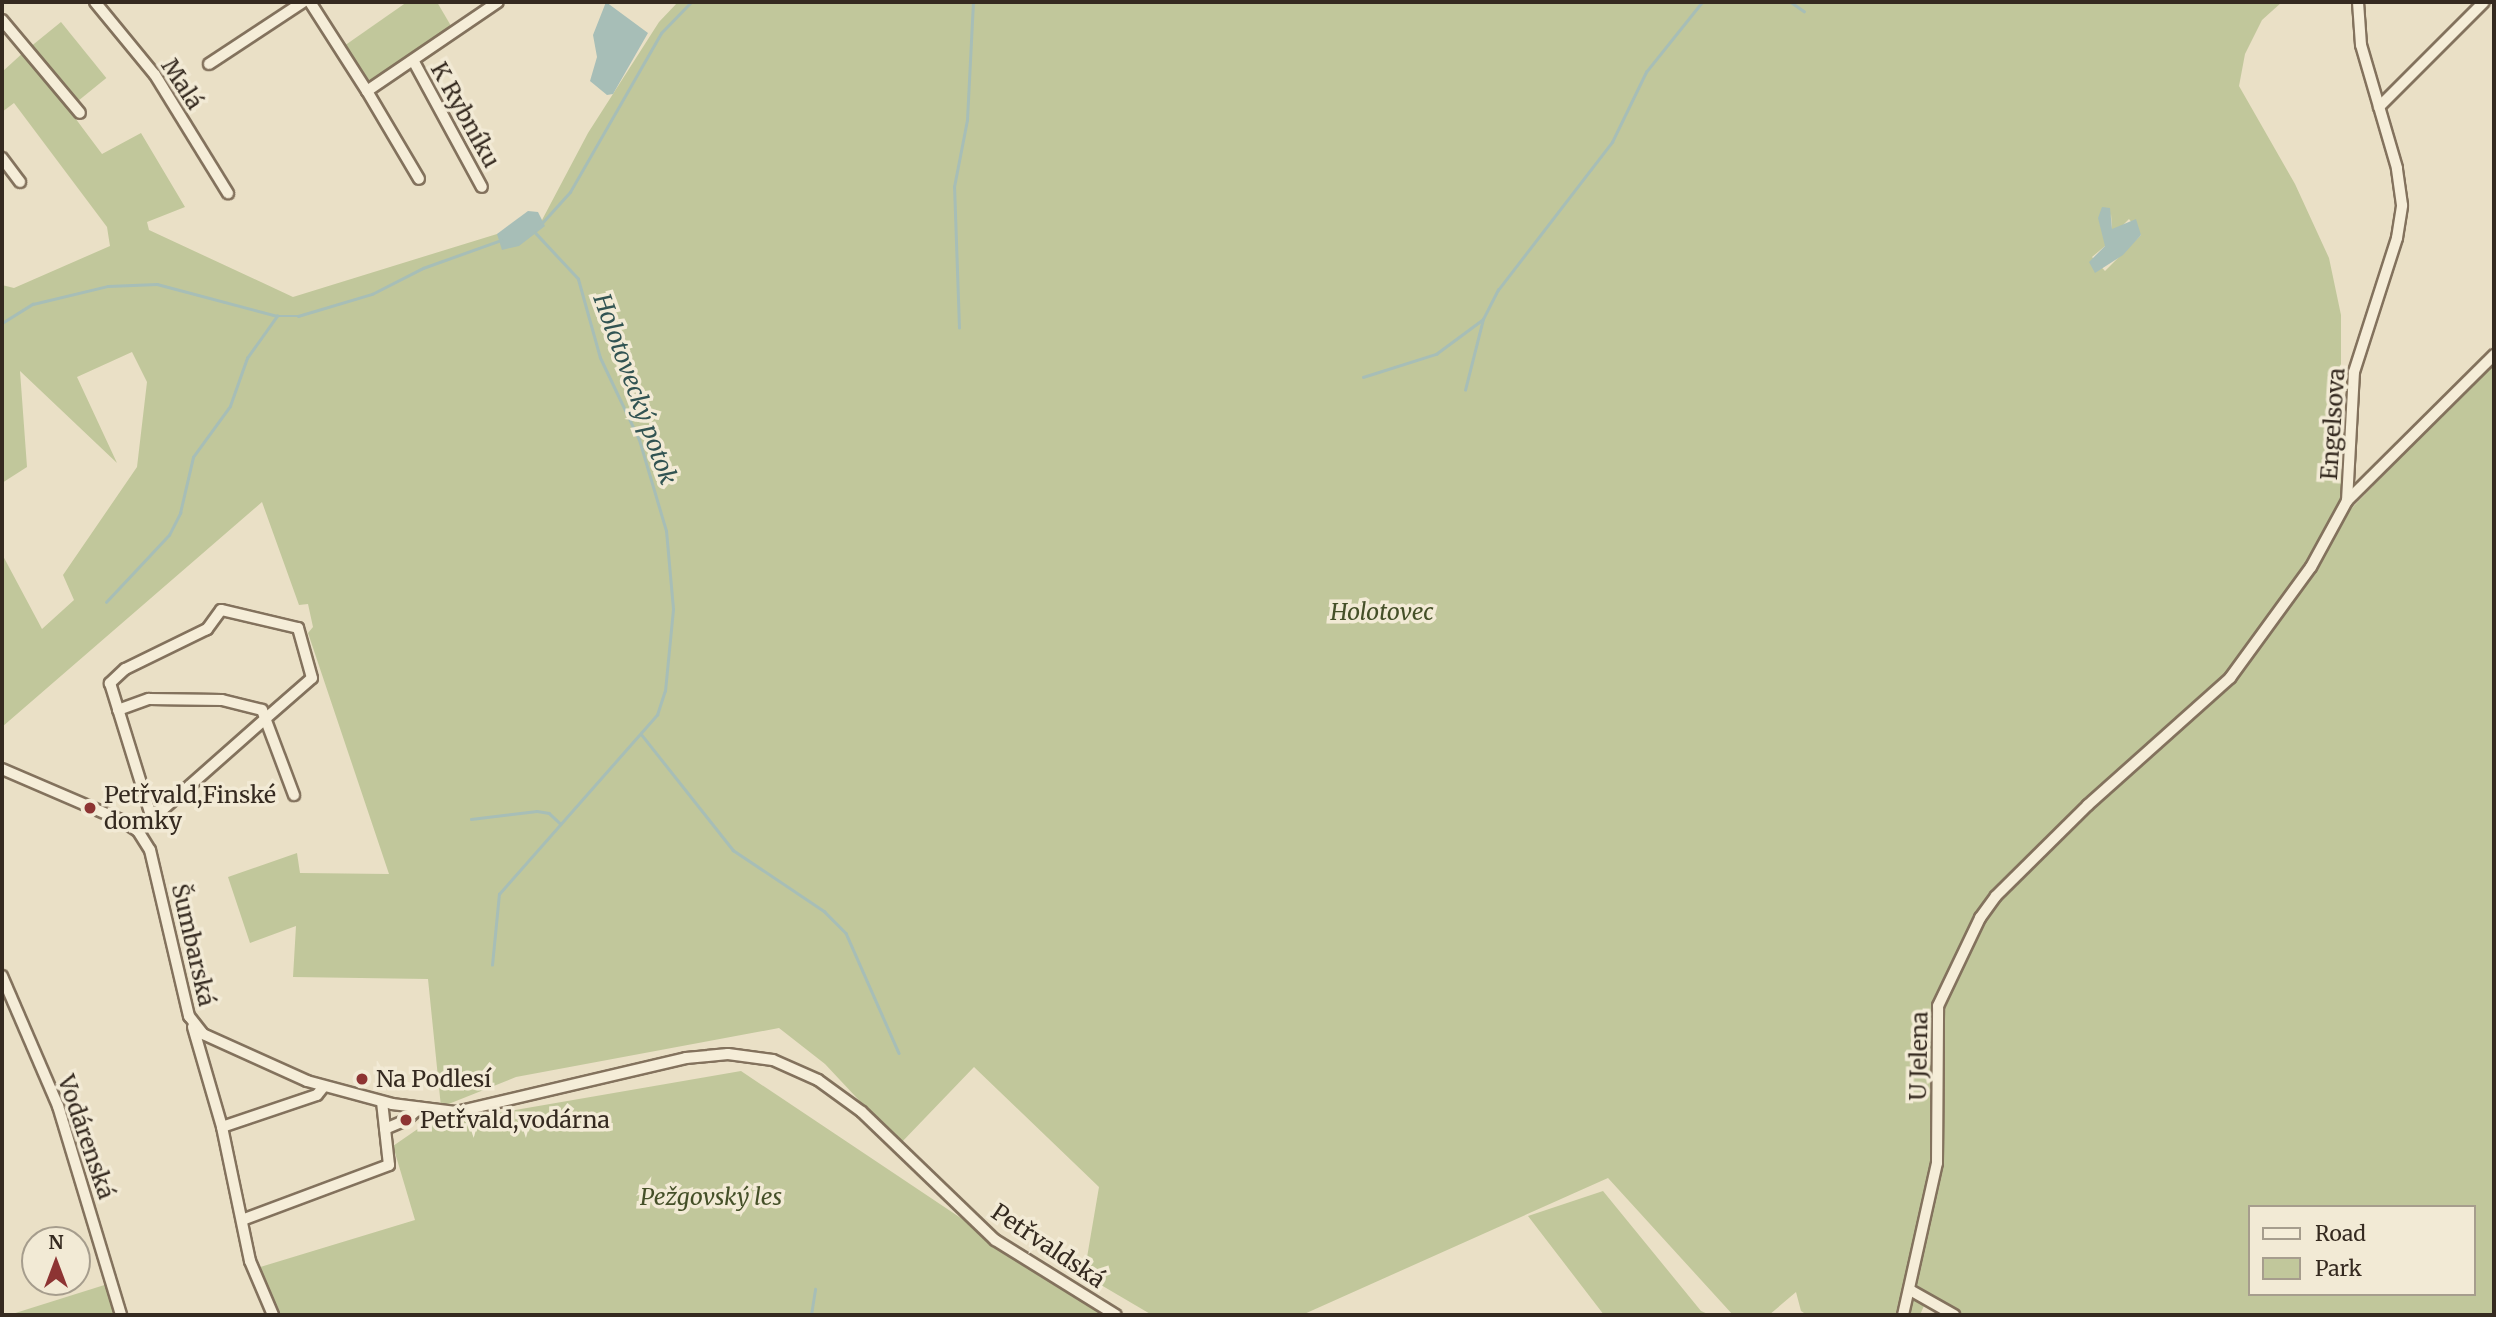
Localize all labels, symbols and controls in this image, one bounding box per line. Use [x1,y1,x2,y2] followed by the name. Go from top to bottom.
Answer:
[156,54,208,114] street label: Malá
[425,57,505,173] street label: K Rybníku
[587,290,683,488] water label: Holotovecký potok
[2315,367,2351,481] street label: Engelsova
[1330,598,1434,626] park label: Holotovec
[104,781,276,835] place label: Petřvald,Finské domky
[82,800,98,816] marker: Petřvald,Finské domky
[166,881,220,1009] street label: Šumbarská
[1904,1011,1934,1101] street label: U Jelena
[376,1065,492,1093] place label: Na Podlesí
[52,1071,120,1203] street label: Vodárenská
[354,1071,370,1087] marker: Na Podlesí
[420,1106,610,1134] place label: Petřvald,vodárna
[398,1112,414,1128] marker: Petřvald,vodárna
[640,1183,782,1211] park label: Pežgovský les
[986,1198,1110,1294] street label: Petřvaldská
[2248,1205,2475,1296] legend
[2315,1220,2366,1247] text: Road
[21,1226,91,1296] north arrow
[48,1230,64,1254] text: N
[2315,1255,2362,1282] text: Park

